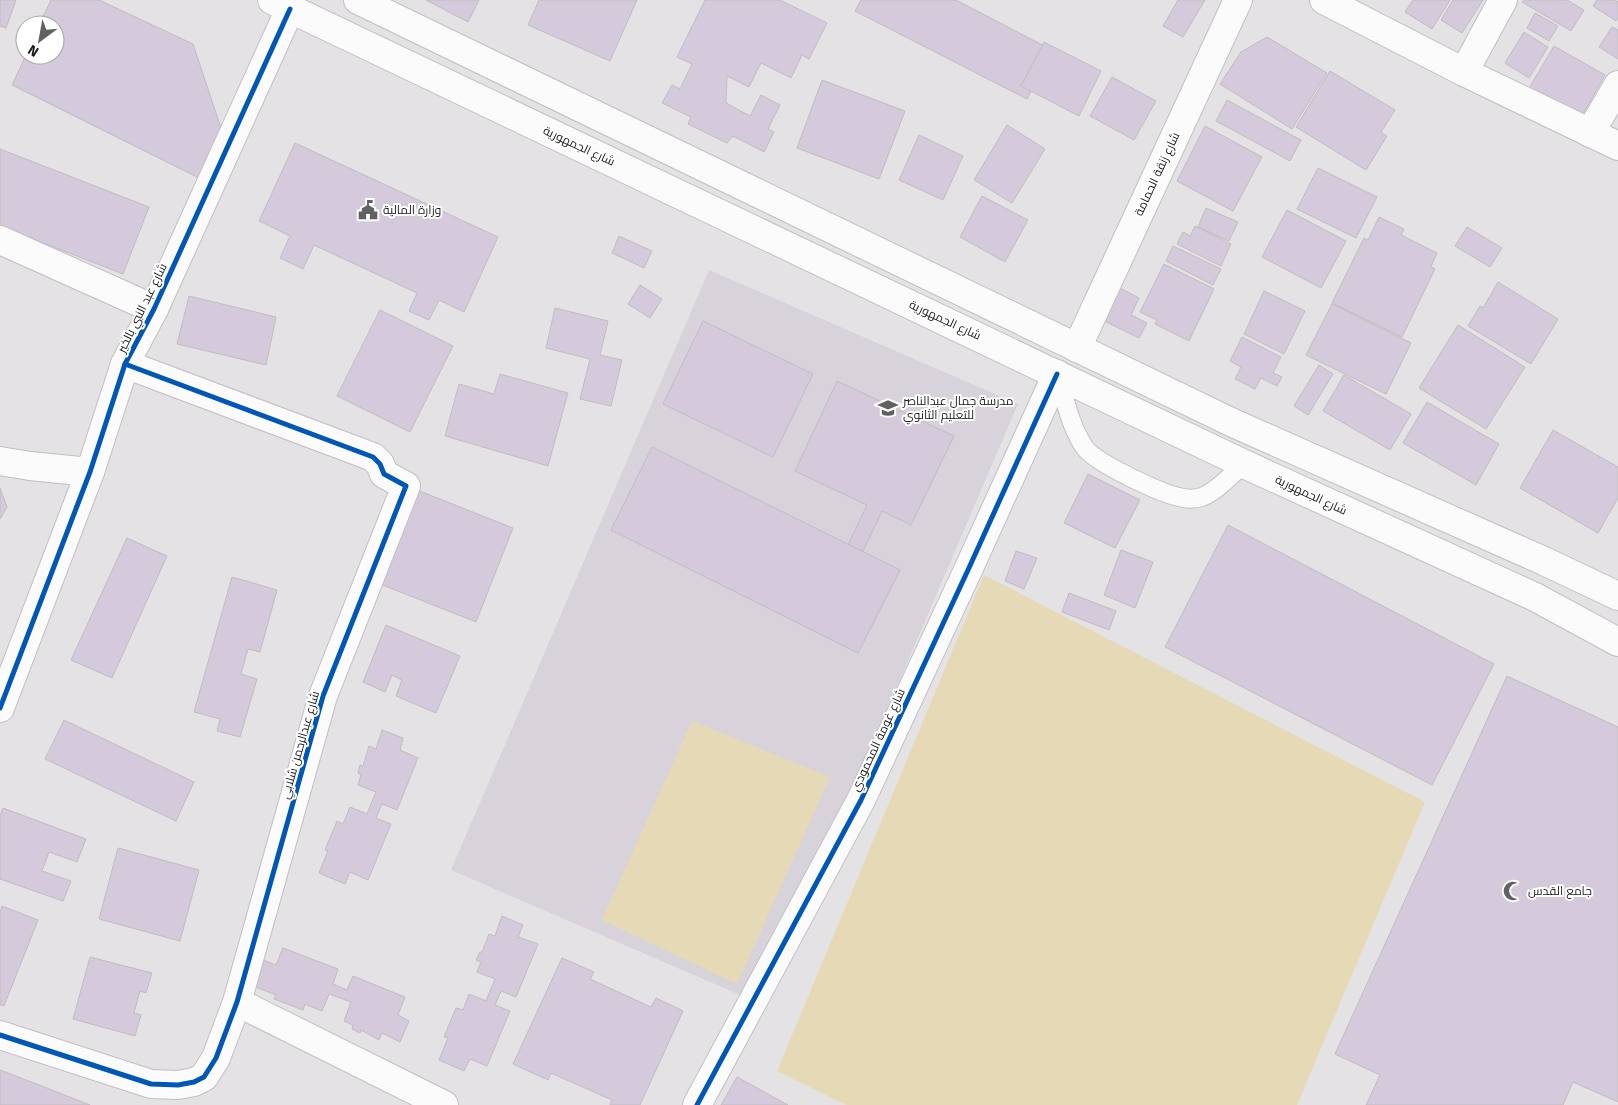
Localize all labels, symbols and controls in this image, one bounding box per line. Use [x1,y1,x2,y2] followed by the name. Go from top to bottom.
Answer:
[15,15,65,65] north arrow
[25,41,42,60] text: N
[541,123,617,170] street label: شارع الجمهورية
[1132,130,1183,218] street label: شارع زنقة الحمامة
[357,199,379,221] public building icon: وزارة المالية
[383,203,441,217] place label: وزارة المالية
[114,261,172,357] street label: شارع عبد النبي بالخير
[907,297,983,344] street label: شارع الجمهورية
[902,394,1013,425] place label: مدرسة جمال عبدالناصر للتعليم الثانوي
[877,397,899,419] school or university icon: مدرسة جمال عبدالناصر للتعليم الثانوي
[1273,472,1349,519] street label: شارع الجمهورية
[848,686,911,795] street label: شارع غومة المحمودي
[278,689,325,801] street label: شارع عبدالرحمن شلابي
[1502,880,1524,902] mosque icon: جامع القدس
[1528,884,1592,899] place label: جامع القدس

